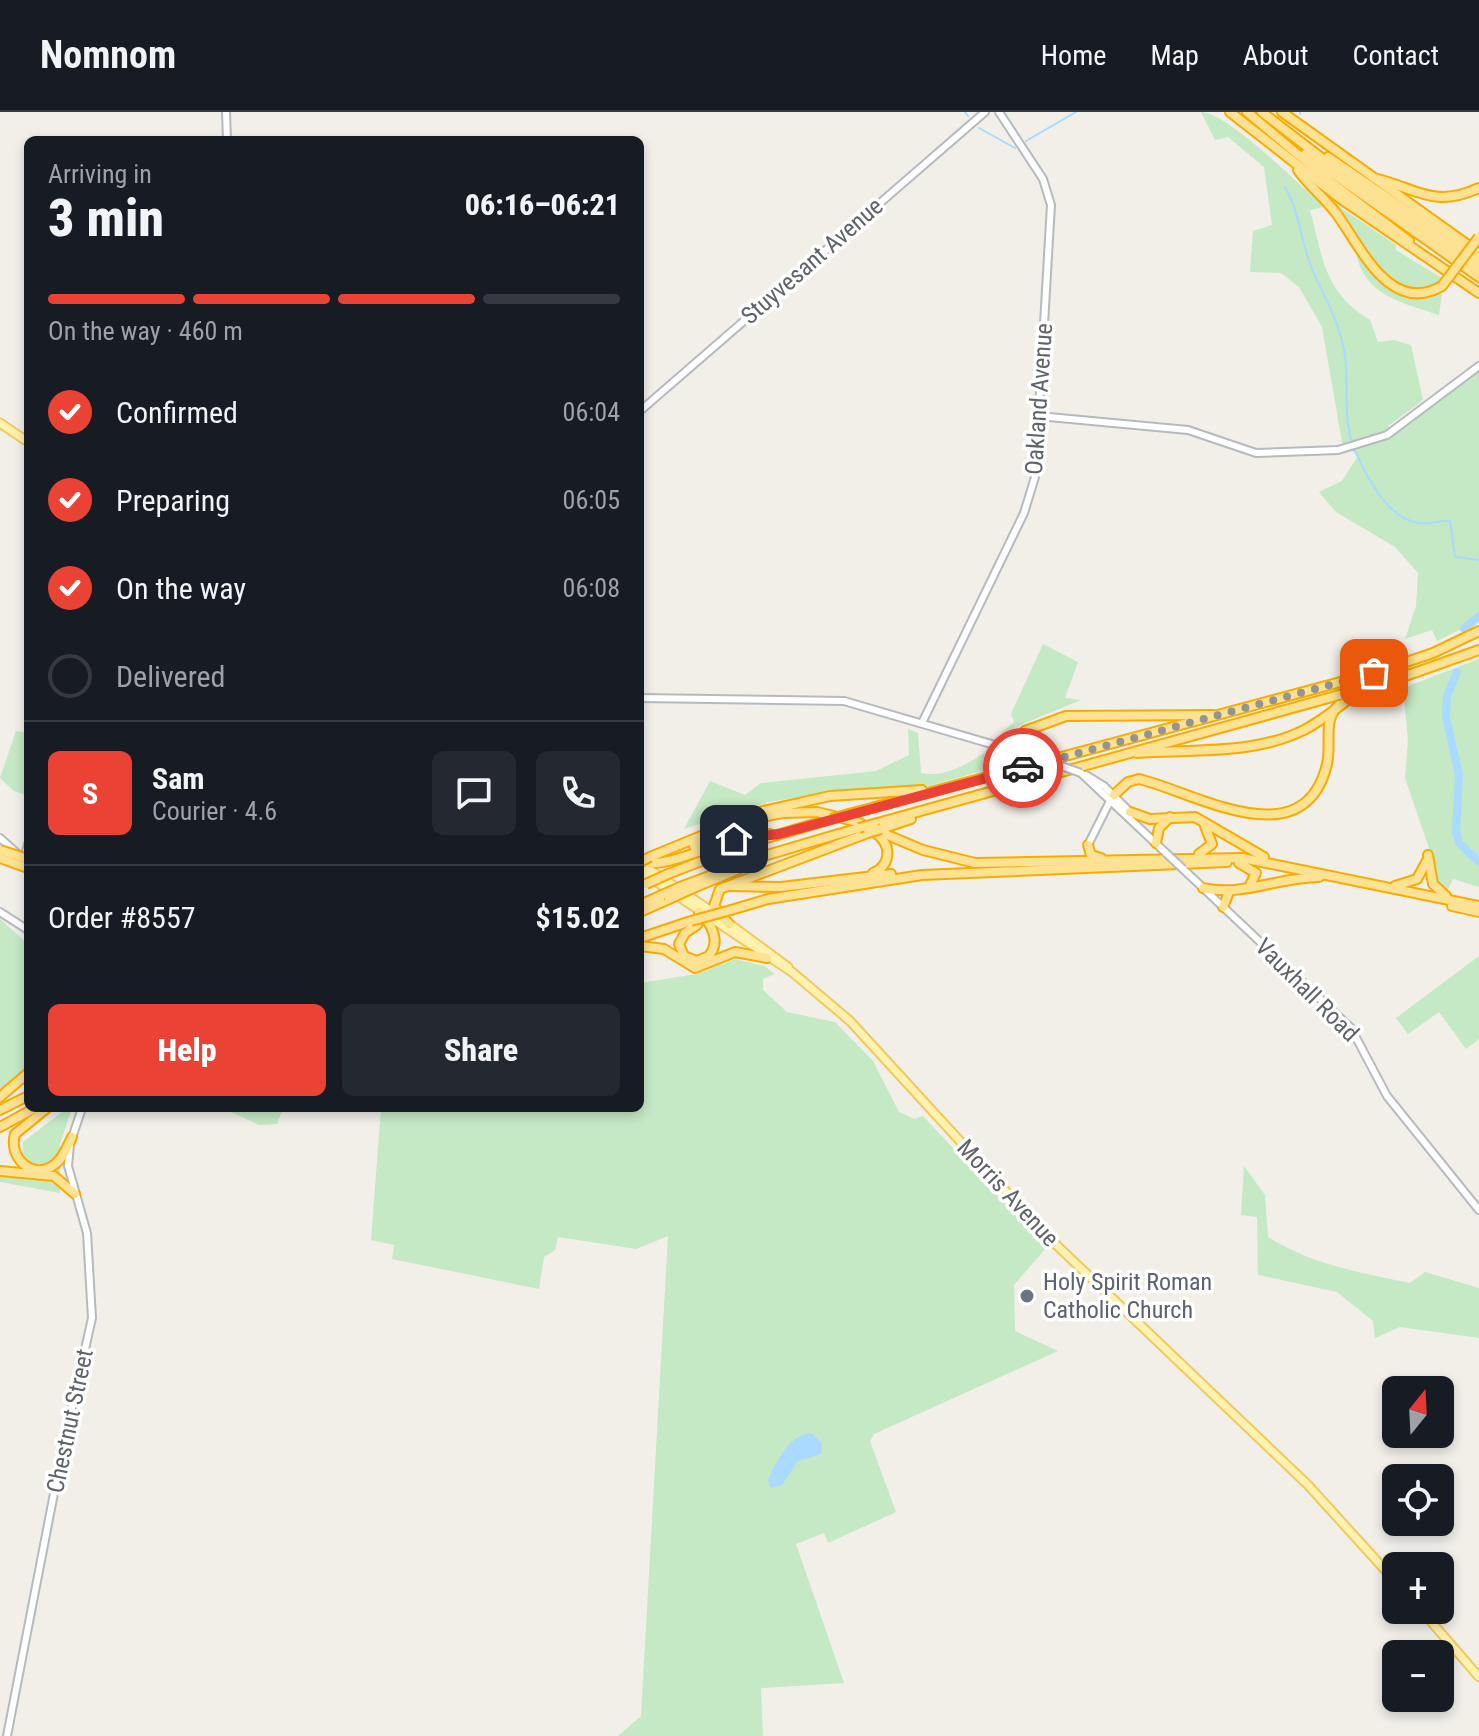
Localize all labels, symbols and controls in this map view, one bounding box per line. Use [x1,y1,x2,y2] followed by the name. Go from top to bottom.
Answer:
[40,33,176,77] text: Nomnom
[1041,39,1106,72] text: Home
[1150,39,1199,72] text: Map
[1243,39,1309,72] text: About
[1353,39,1439,72] text: Contact
[48,159,152,189] text: Arriving in
[465,187,620,222] text: 06:16–06:21
[48,188,164,249] text: 3 min
[736,192,888,330] street label: Stuyvesant Avenue
[48,316,243,346] text: On the way · 460 m
[1020,322,1058,476] street label: Oakland Avenue
[48,390,92,434] icon: check
[116,395,238,430] text: Confirmed
[563,397,620,427] text: 06:04
[48,478,92,522] icon: check
[116,483,230,518] text: Preparing
[563,485,620,515] text: 06:05
[48,566,92,610] icon: check
[116,571,246,606] text: On the way
[563,573,620,603] text: 06:08
[1340,639,1408,707] pin
[1352,651,1396,695] icon: bag
[116,659,225,694] text: Delivered
[983,728,1063,808] courier
[1001,746,1045,790] icon: car
[432,751,516,835] button: chat
[536,751,620,835] button: phone
[152,761,205,796] text: Sam
[82,776,98,811] text: S
[152,796,277,826] text: Courier · 4.6
[700,805,768,873] pin
[712,817,756,861] icon: home
[48,900,196,935] text: Order #8557
[535,900,620,935] text: $15.02
[1250,933,1364,1047] street label: Vauxhall Road
[48,1004,326,1096] button: Help
[342,1004,620,1096] button: Share
[951,1134,1065,1252] street label: Morris Avenue
[1043,1268,1212,1324] place label: Holy Spirit Roman Catholic Church
[1018,1287,1036,1305] marker: Holy Spirit Roman Catholic Church
[41,1346,99,1496] street label: Chestnut Street
[1382,1376,1454,1448] north arrow
[1382,1376,1454,1712] map controls
[1382,1464,1454,1536] button: locate
[1382,1552,1454,1624] button: +
[1382,1640,1454,1712] button: −

